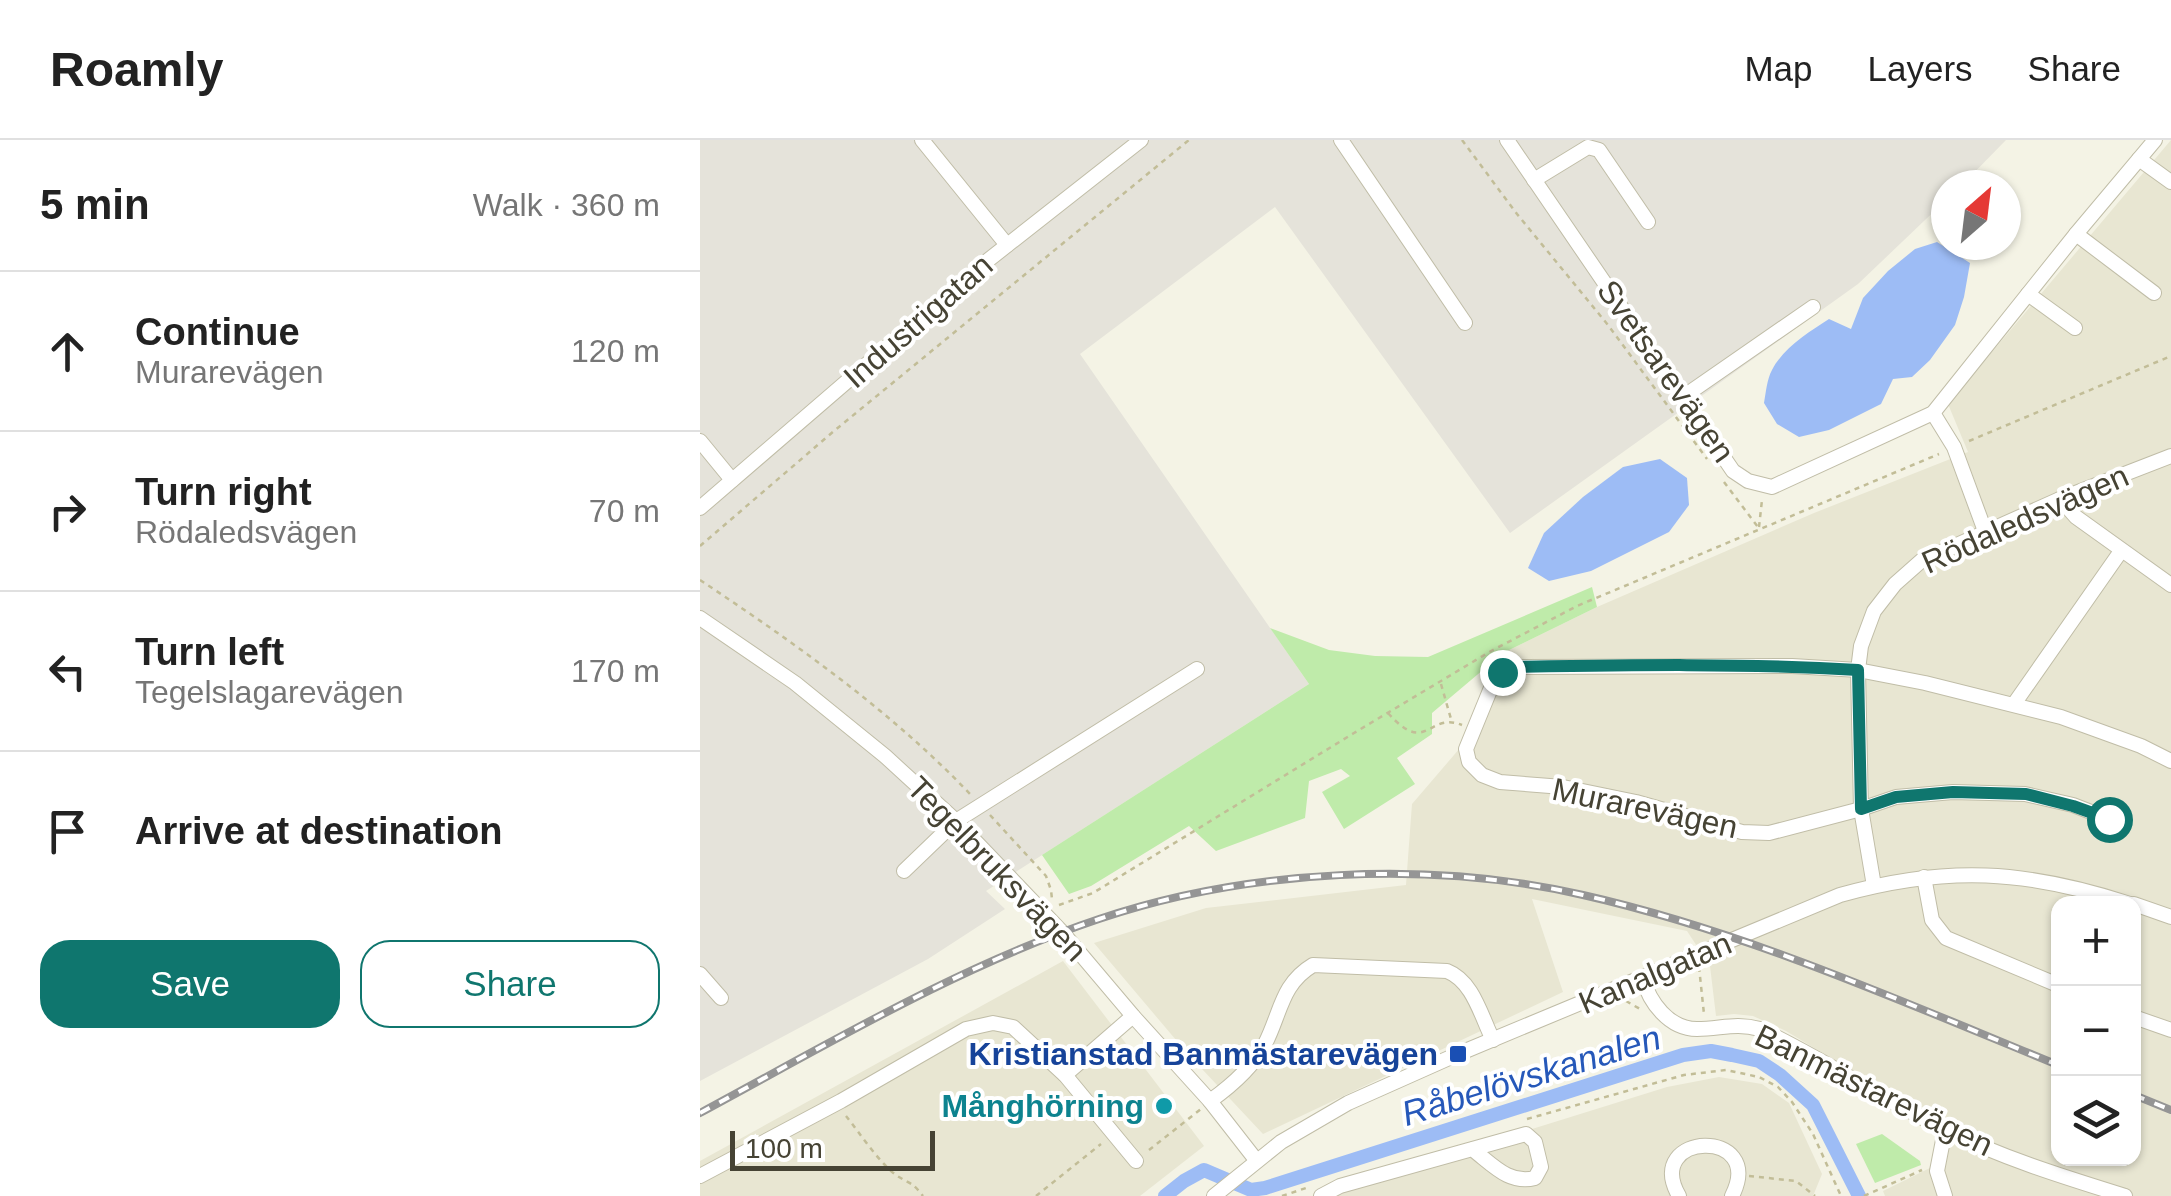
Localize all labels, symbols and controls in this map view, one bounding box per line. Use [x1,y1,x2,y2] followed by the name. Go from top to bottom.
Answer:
[50,43,223,96] text: Roamly
[1744,49,1813,88] text: Map
[1868,49,1973,88] text: Layers
[2028,49,2121,88] text: Share
[1931,170,2021,260] north arrow
[40,181,150,228] text: 5 min
[473,187,660,223] text: Walk · 360 m
[836,247,1000,395] street label: Industrigatan
[1590,273,1742,469] street label: Svetsarevägen
[135,311,300,353] text: Continue
[40,324,95,379] icon: ahead
[571,333,660,369] text: 120 m
[135,354,324,390] text: Murarevägen
[1916,457,2134,581] street label: Rödaledsvägen
[135,471,312,513] text: Turn right
[40,484,95,539] icon: right
[589,493,660,529] text: 70 m
[135,514,357,550] text: Rödaledsvägen
[135,631,284,673] text: Turn left
[40,644,95,699] icon: left
[1480,650,1526,696] route end
[571,653,660,689] text: 170 m
[135,674,404,710] text: Tegelslagarevägen
[900,769,1094,969] street label: Tegelbruksvägen
[1549,771,1741,845] street label: Murarevägen
[2087,797,2133,843] route start
[40,804,95,859] icon: arrive
[135,810,502,852] text: Arrive at destination
[2051,896,2141,1166] map controls
[2051,896,2141,986] button: +
[1573,925,1737,1021] street label: Kanalgatan
[40,940,340,1028] button: Save
[360,940,660,1028] button: Share
[2051,986,2141,1076] button: −
[1397,1017,1665,1133] water label: Råbelövskanalen
[1749,1017,1999,1163] street label: Banmästarevägen
[968,1036,1438,1072] place label: Kristianstad Banmästarevägen
[1447,1043,1469,1065] marker: Kristianstad Banmästarevägen
[2051,1076,2141,1166] button: layers
[941,1088,1144,1124] place label: Månghörning
[1153,1095,1175,1117] marker: Månghörning
[730,1126,935,1170] scale bar
[745,1133,823,1164] text: 100 m

